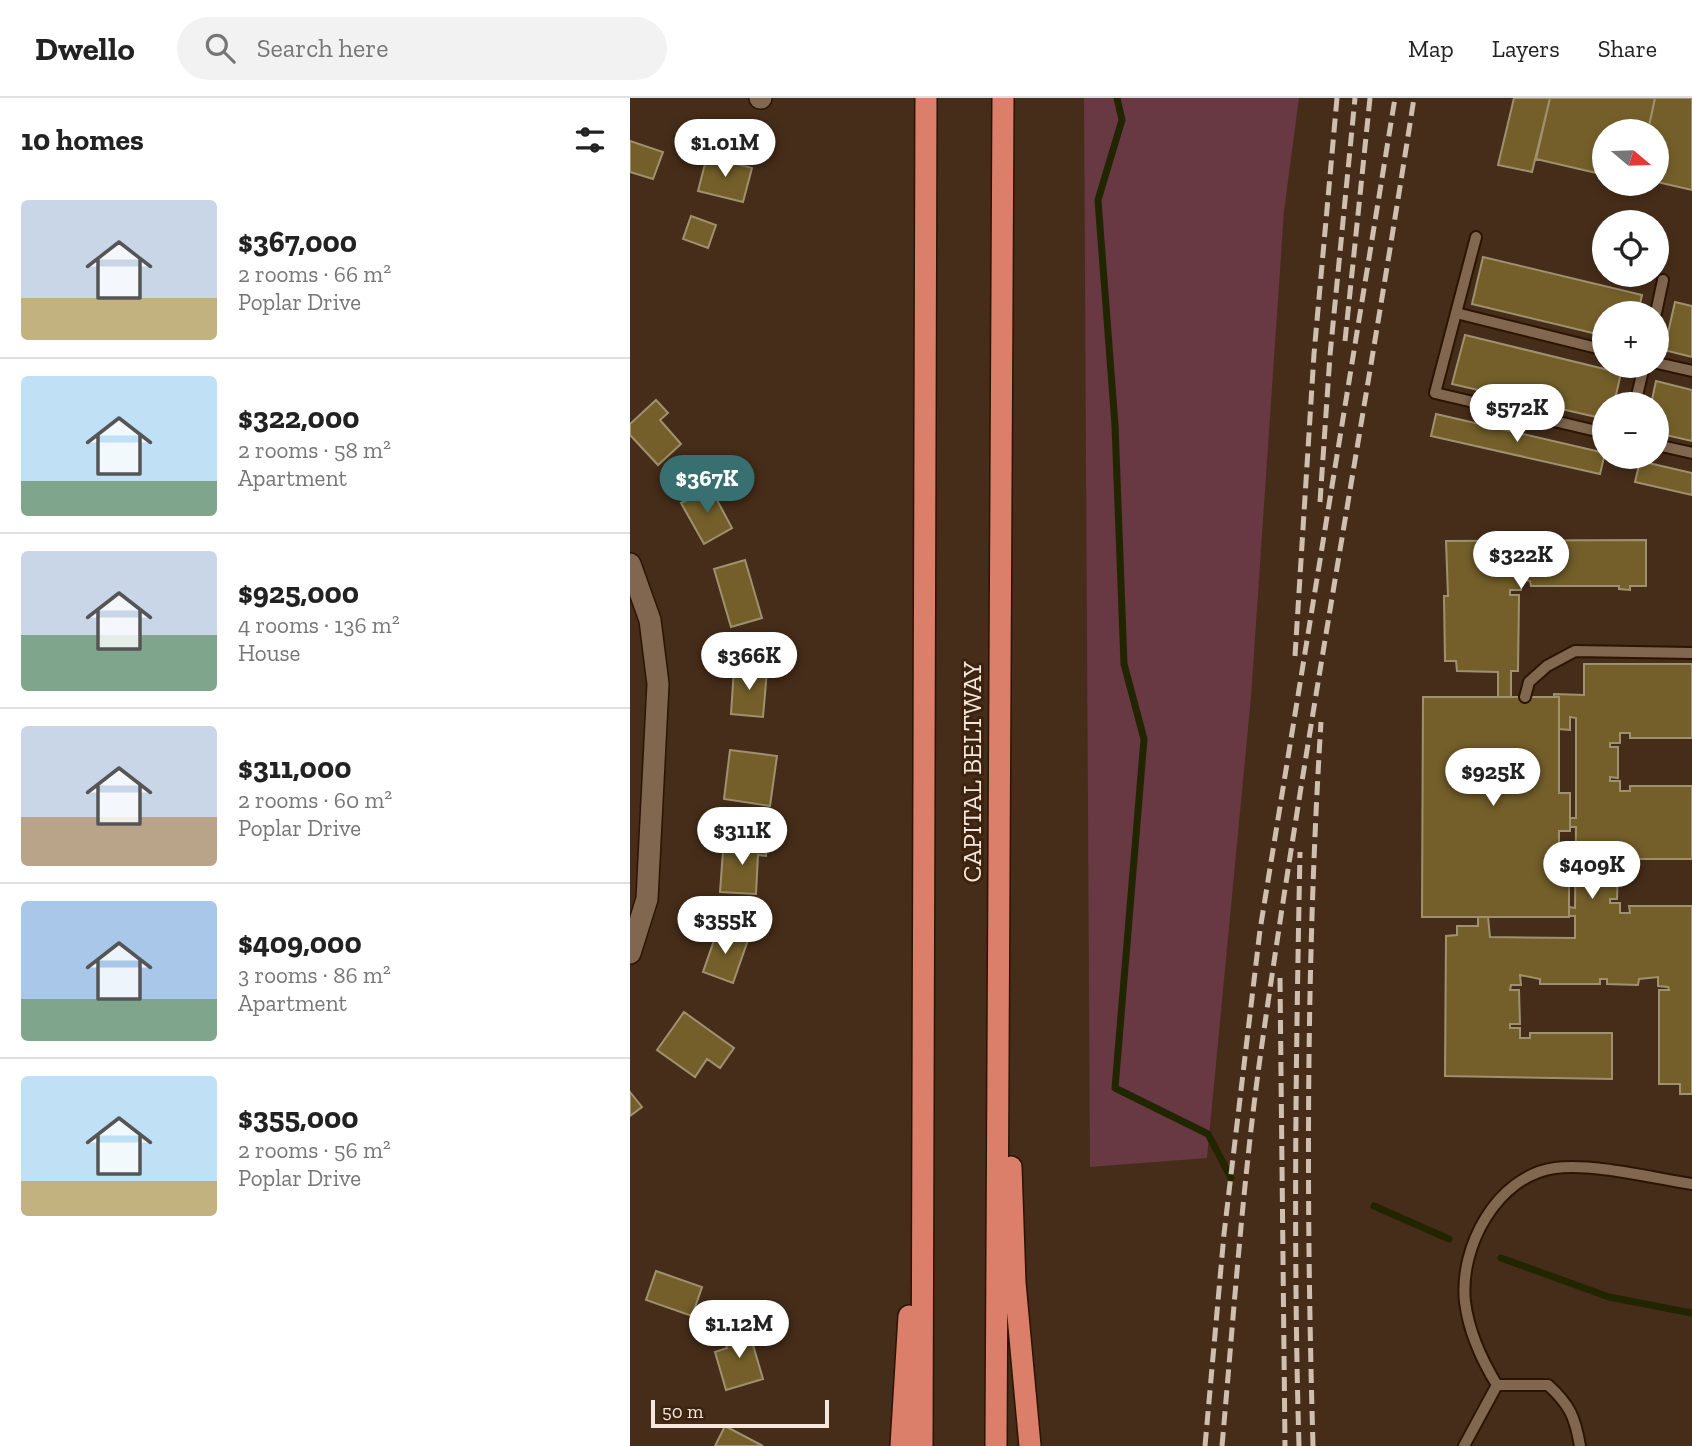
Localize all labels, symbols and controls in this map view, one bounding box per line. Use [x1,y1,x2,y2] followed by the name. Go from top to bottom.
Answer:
[177,17,667,80] search box
[35,29,135,68] text: Dwello
[201,29,239,67] icon: search
[257,32,388,64] text: Search here
[1408,34,1454,63] text: Map
[1492,34,1560,63] text: Layers
[1598,34,1657,63] text: Share
[1592,119,1670,196] north arrow
[1592,119,1669,469] map controls
[668,120,782,179] pin: $1.01M
[571,121,609,159] icon: filters
[21,122,144,158] text: 10 homes
[690,128,760,156] text: $1.01M
[1592,210,1669,287] button: locate
[238,224,357,260] text: $367,000
[77,228,161,312] icon: home
[238,260,391,288] text: 2 rooms · 66 m²
[238,288,361,316] text: Poplar Drive
[1592,301,1669,378] button: +
[1468,384,1566,444] pin: $572K
[1592,392,1669,469] button: −
[1486,393,1548,421] text: $572K
[238,400,359,436] text: $322,000
[77,404,161,488] icon: home
[238,436,391,464] text: 2 rooms · 58 m²
[658,456,756,515] pin: $367K
[238,464,347,492] text: Apartment
[676,464,738,492] text: $367K
[1472,532,1570,591] pin: $322K
[1489,540,1553,568] text: $322K
[238,575,359,611] text: $925,000
[77,579,161,663] icon: home
[238,611,400,639] text: 4 rooms · 136 m²
[700,632,798,692] pin: $366K
[238,639,300,667] text: House
[717,641,781,669] text: $366K
[956,661,988,883] street label: CAPITAL BELTWAY
[1444,748,1542,808] pin: $925K
[238,750,351,786] text: $311,000
[77,754,161,838] icon: home
[1461,757,1525,785] text: $925K
[238,786,392,814] text: 2 rooms · 60 m²
[693,808,791,867] pin: $311K
[238,814,361,842] text: Poplar Drive
[713,816,771,844] text: $311K
[1543,842,1641,901] pin: $409K
[1559,850,1625,878] text: $409K
[676,896,774,956] pin: $355K
[693,905,757,933] text: $355K
[238,925,362,961] text: $409,000
[77,929,161,1013] icon: home
[238,961,391,989] text: 3 rooms · 86 m²
[238,989,347,1017] text: Apartment
[238,1100,359,1136] text: $355,000
[77,1104,161,1188] icon: home
[238,1136,391,1164] text: 2 rooms · 56 m²
[238,1164,361,1192] text: Poplar Drive
[682,1300,796,1360] pin: $1.12M
[705,1309,773,1337] text: $1.12M
[651,1397,830,1429] scale bar
[662,1400,703,1423] text: 50 m

